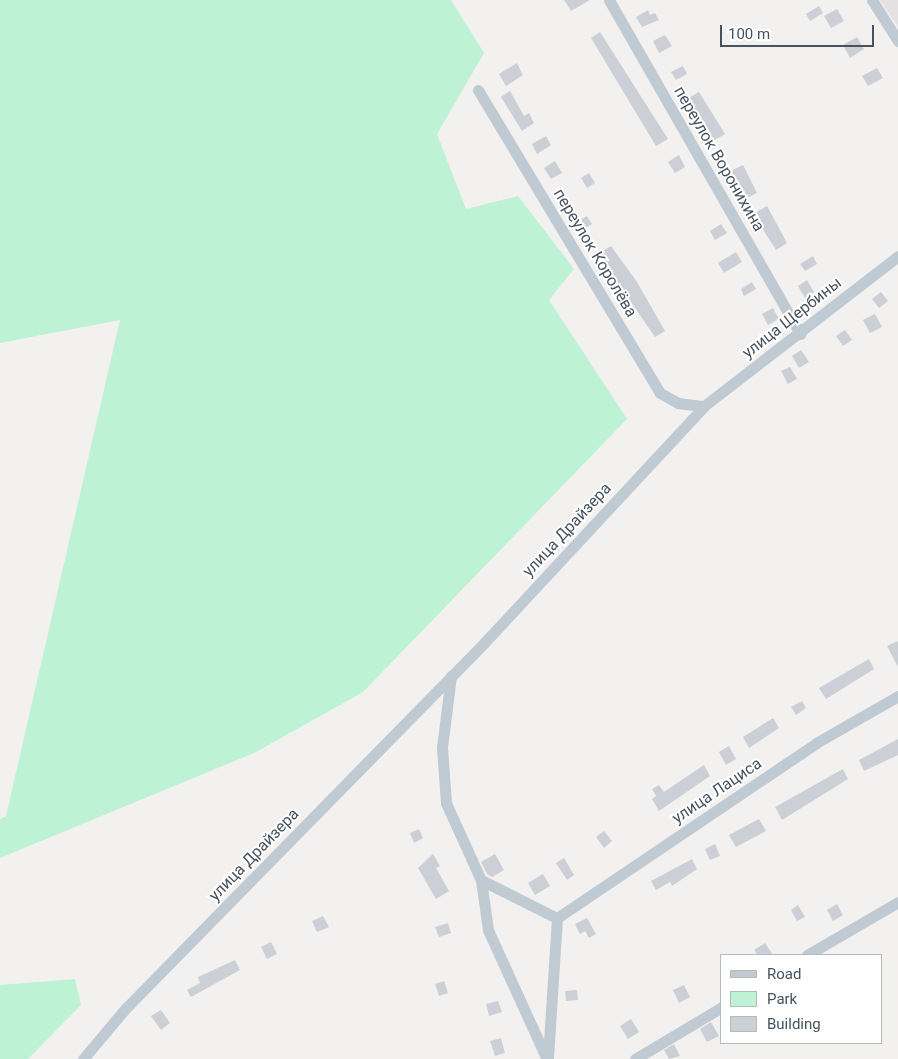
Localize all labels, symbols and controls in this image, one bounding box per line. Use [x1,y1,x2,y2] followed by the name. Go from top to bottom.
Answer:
[723,15,877,47] scale bar
[728,25,770,43] text: 100 m
[670,83,768,235] street label: переулок Воронихина
[549,185,641,321] street label: переулок Королёва
[739,273,845,363] street label: улица Щербины
[519,479,615,581] street label: улица Драйзера
[669,754,765,828] street label: улица Лациса
[205,805,303,905] street label: улица Драйзера
[720,954,883,1044] legend
[767,965,801,983] text: Road
[767,990,797,1008] text: Park
[767,1015,821,1033] text: Building

